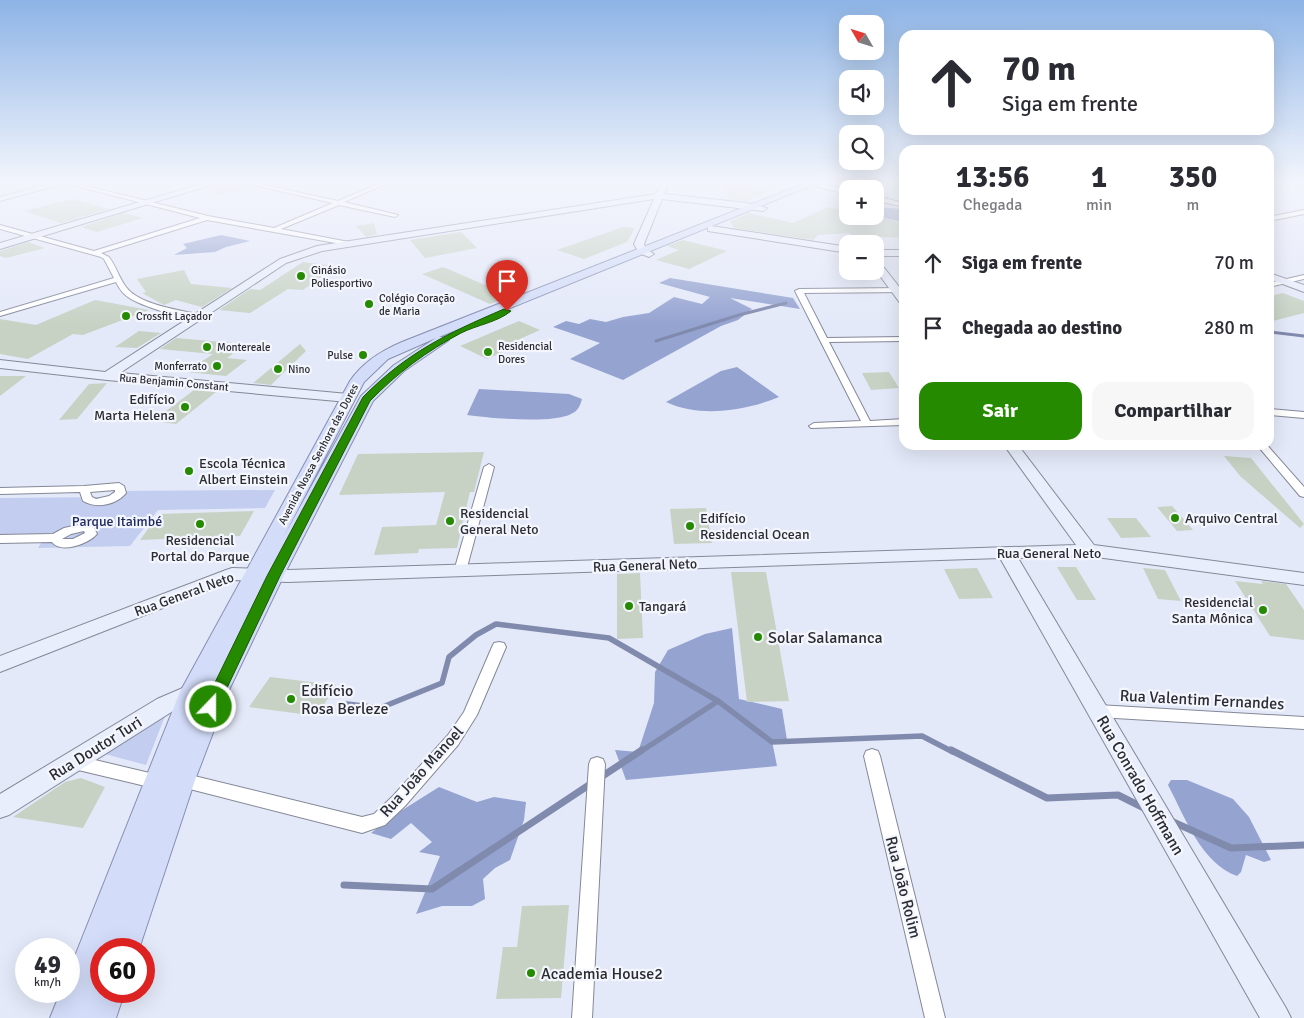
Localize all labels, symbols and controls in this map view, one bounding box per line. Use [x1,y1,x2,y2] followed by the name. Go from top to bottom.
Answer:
[839,15,884,60] north arrow
[839,15,884,280] map controls
[1002,47,1076,90] text: 70 m
[919,50,984,115] icon: ahead
[839,70,884,115] button: sound
[1002,90,1138,117] text: Siga em frente
[839,125,884,170] button: search
[956,159,1029,196] text: 13:56
[1091,159,1107,196] text: 1
[1169,159,1217,196] text: 350
[839,180,884,225] button: +
[963,195,1022,215] text: Chegada
[1086,195,1112,215] text: min
[1187,195,1199,215] text: m
[839,235,884,280] button: −
[919,249,947,277] icon: ahead
[962,251,1082,275] text: Siga em frente
[1214,251,1254,275] text: 70 m
[486,260,528,311] pin
[311,264,373,290] place label: Ginásio Poliesportivo
[493,267,521,295] icon: arrive
[295,270,307,282] marker: Ginásio Poliesportivo
[379,292,455,318] place label: Colégio Coração de Maria
[363,298,375,310] marker: Colégio Coração de Maria
[120,310,132,322] marker: Crossfit Laçador
[136,310,212,323] place label: Crossfit Laçador
[919,314,947,342] icon: arrive
[962,316,1122,340] text: Chegada ao destino
[1204,316,1254,340] text: 280 m
[498,340,552,366] place label: Residencial Dores
[201,341,213,353] marker: Montereale
[217,341,270,354] place label: Montereale
[482,346,494,358] marker: Residencial Dores
[327,349,353,362] place label: Pulse
[357,349,369,361] marker: Pulse
[154,360,207,373] place label: Monferrato
[211,360,223,372] marker: Monferrato
[272,363,284,375] marker: Nino
[288,363,310,376] place label: Nino
[119,371,229,394] street label: Rua Benjamin Constant
[276,381,361,527] street label: Avenida Nossa Senhora das Dores
[919,382,1082,440] button: Sair
[1092,382,1254,440] button: Compartilhar
[94,391,175,424] place label: Edifício Marta Helena
[179,401,191,413] marker: Edifício Marta Helena
[199,455,288,488] place label: Escola Técnica Albert Einstein
[183,465,195,477] marker: Escola Técnica Albert Einstein
[460,505,539,538] place label: Residencial General Neto
[700,510,810,543] place label: Edifício Residencial Ocean
[1185,510,1278,527] place label: Arquivo Central
[1169,512,1181,524] marker: Arquivo Central
[72,513,162,530] park label: Parque Itaimbé
[444,515,456,527] marker: Residencial General Neto
[194,518,206,530] marker: Residencial Portal do Parque
[684,520,696,532] marker: Edifício Residencial Ocean
[150,532,250,565] place label: Residencial Portal do Parque
[997,545,1101,562] street label: Rua General Neto
[592,555,698,576] street label: Rua General Neto
[132,569,236,620] street label: Rua General Neto
[1172,594,1253,627] place label: Residencial Santa Mônica
[639,598,686,615] place label: Tangará
[623,600,635,612] marker: Tangará
[1257,604,1269,616] marker: Residencial Santa Mônica
[768,628,883,648] place label: Solar Salamanca
[752,631,764,643] marker: Solar Salamanca
[184,680,236,732] position arrow
[301,681,388,719] place label: Edifício Rosa Berleze
[1119,686,1285,714] street label: Rua Valentim Fernandes
[285,693,297,705] marker: Edifício Rosa Berleze
[45,712,146,785] street label: Rua Doutor Turi
[1092,712,1188,859] street label: Rua Conrado Hoffmann
[376,722,468,821] street label: Rua João Manoel
[881,834,925,940] street label: Rua João Rolim
[90,938,155,1003] speed limit sign: 60
[34,949,61,980] text: 49
[541,964,663,984] place label: Academia House2
[525,967,537,979] marker: Academia House2
[34,975,61,990] text: km/h

